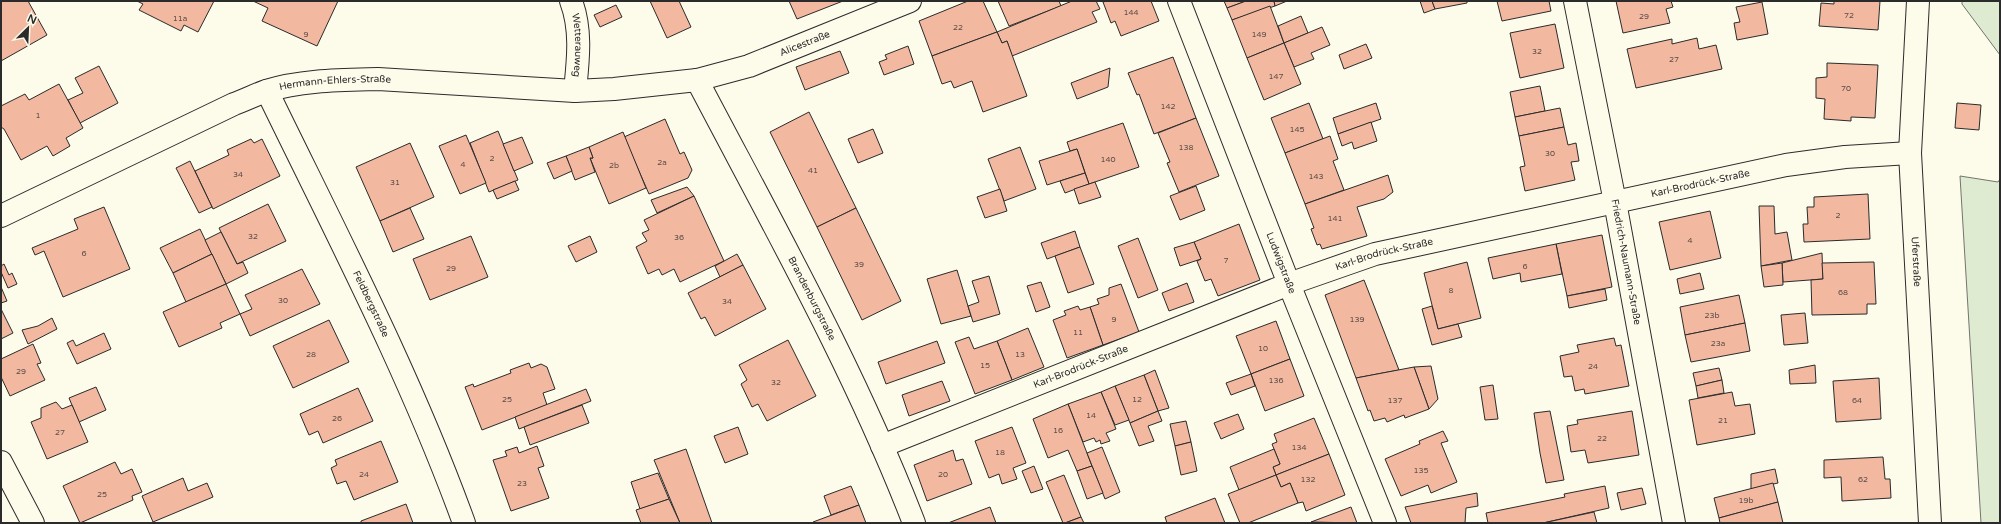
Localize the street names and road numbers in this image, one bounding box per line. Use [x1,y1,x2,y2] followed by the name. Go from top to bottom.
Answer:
[569,12,584,78] street label: Wetterauweg
[778,28,832,59] street label: Alicestraße
[278,73,392,93] street label: Hermann-Ehlers-Straße
[1650,167,1751,200] street label: Karl-Brodrück-Straße
[1609,198,1644,326] street label: Friedrich-Naumann-Straße
[1263,231,1298,296] street label: Ludwigstraße
[1334,236,1434,273] street label: Karl-Brodrück-Straße
[1909,236,1923,287] street label: Uferstraße
[785,255,838,343] street label: Brandenburgstraße
[350,269,392,339] street label: Feldbergstraße
[1032,343,1130,391] street label: Karl-Brodrück-Straße

